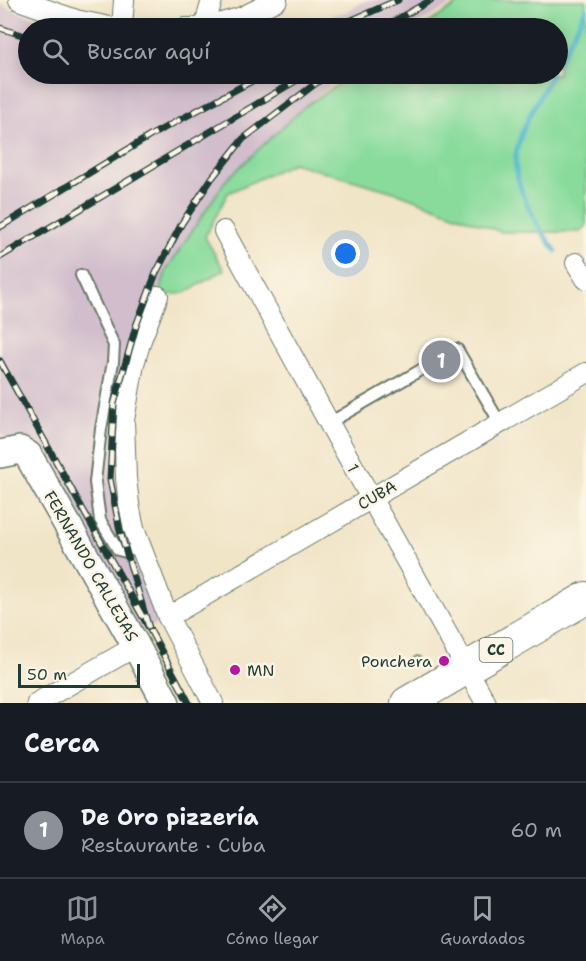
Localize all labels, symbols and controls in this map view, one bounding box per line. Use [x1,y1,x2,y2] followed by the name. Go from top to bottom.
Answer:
[18,18,568,84] search box
[39,35,72,68] icon: search
[87,37,210,66] text: Buscar aquí
[331,239,360,268] your location
[422,338,460,382] pin: 1
[342,460,364,476] street label: 1
[354,476,400,514] street label: CUBA
[39,487,143,645] street label: FERNANDO CALLEJAS
[480,638,512,662] road number: CC
[361,651,432,672] place label: Ponchera
[437,654,451,668] marker: Ponchera
[247,660,275,681] place label: MN
[18,661,140,688] scale bar
[228,663,242,677] marker: MN
[27,664,67,685] text: 50 m
[24,725,99,760] text: Cerca
[81,803,259,832] text: De Oro pizzería
[39,817,48,843] text: 1
[510,817,562,843] text: 60 m
[81,832,265,858] text: Restaurante · Cuba
[61,892,105,949] tab: Mapa
[226,892,319,949] tab: Cómo llegar
[440,892,525,949] tab: Guardados

